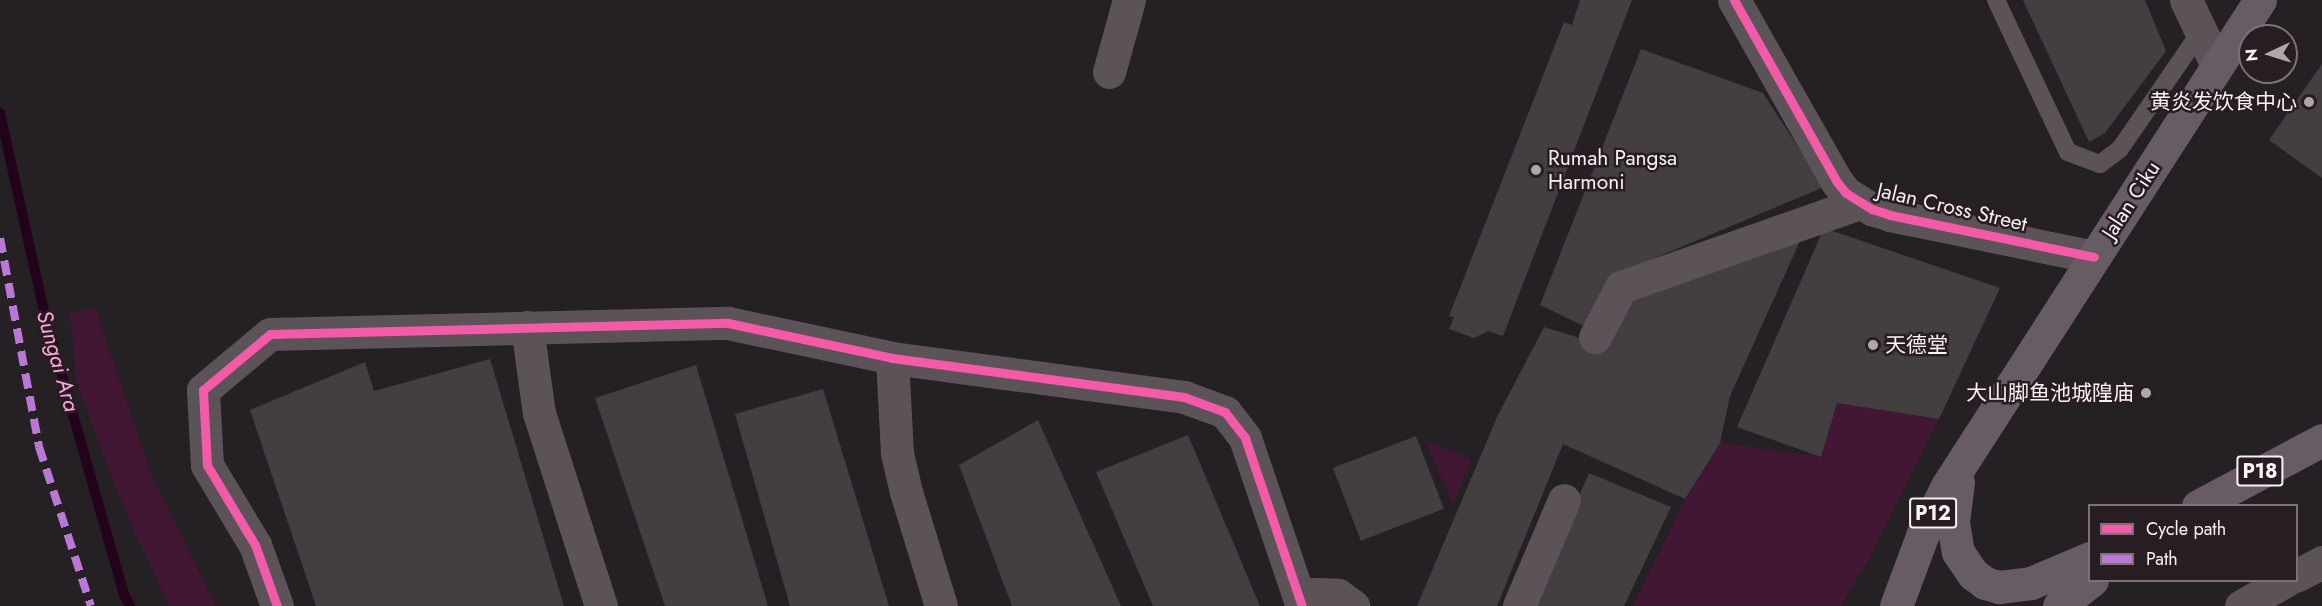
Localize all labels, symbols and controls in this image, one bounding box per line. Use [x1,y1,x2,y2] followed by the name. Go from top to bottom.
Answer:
[2238,24,2298,84] north arrow
[2240,48,2263,62] text: N
[2150,89,2297,115] place label: 黄炎发饮食中心
[2302,95,2316,109] marker: 黄炎发饮食中心
[1548,145,1677,195] place label: Rumah Pangsa Harmoni
[2097,157,2165,243] street label: Jalan Ciku
[1529,163,1543,177] marker: Rumah Pangsa Harmoni
[1874,177,2030,237] street label: Jalan Cross Street
[31,307,85,415] water label: Sungai Ara
[1885,332,1948,358] place label: 天德堂
[1866,338,1880,352] marker: 天德堂
[1966,380,2134,406] place label: 大山脚鱼池城隍庙
[2139,386,2153,400] marker: 大山脚鱼池城隍庙
[2236,454,2284,488] road number: P18
[1909,496,1957,530] road number: P12
[2088,504,2298,582] legend
[2146,516,2226,542] text: Cycle path
[2146,546,2178,572] text: Path

